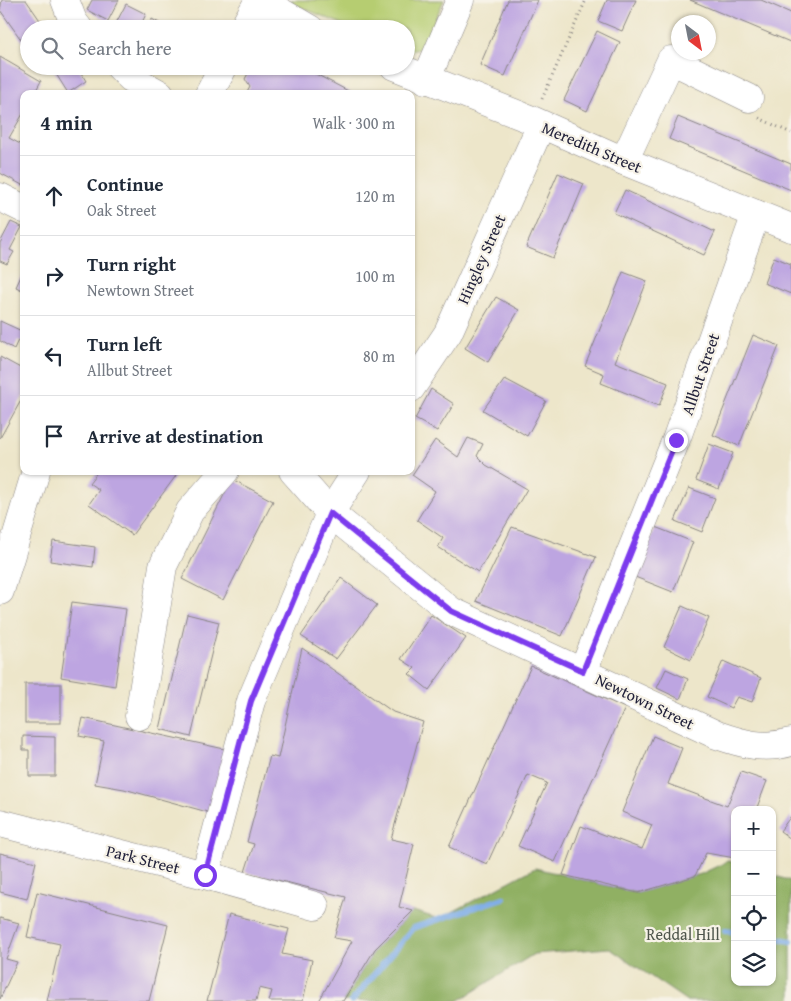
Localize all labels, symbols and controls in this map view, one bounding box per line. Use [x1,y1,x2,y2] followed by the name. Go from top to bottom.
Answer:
[671,15,716,60] north arrow
[20,20,415,75] search box
[38,34,66,62] icon: search
[78,34,172,62] text: Search here
[40,107,92,138] text: 4 min
[312,111,395,135] text: Walk · 300 m
[538,115,646,179] street label: Meredith Street
[87,170,164,198] text: Continue
[40,182,68,210] icon: ahead
[355,184,395,208] text: 120 m
[87,198,156,222] text: Oak Street
[451,210,512,308] street label: Hingley Street
[87,250,176,278] text: Turn right
[40,262,68,290] icon: right
[355,264,395,288] text: 100 m
[87,278,194,302] text: Newtown Street
[675,329,725,418] street label: Allbut Street
[87,330,162,358] text: Turn left
[40,342,68,370] icon: left
[363,344,395,368] text: 80 m
[87,358,172,382] text: Allbut Street
[40,422,68,450] icon: arrive
[87,422,263,450] text: Arrive at destination
[665,429,688,452] route end
[592,667,699,735] street label: Newtown Street
[731,806,776,986] map controls
[731,806,776,851] button: +
[104,838,183,880] street label: Park Street
[731,851,776,896] button: −
[194,864,217,887] route start
[731,896,776,941] button: locate
[646,922,720,946] park label: Reddal Hill
[731,941,776,986] button: layers

